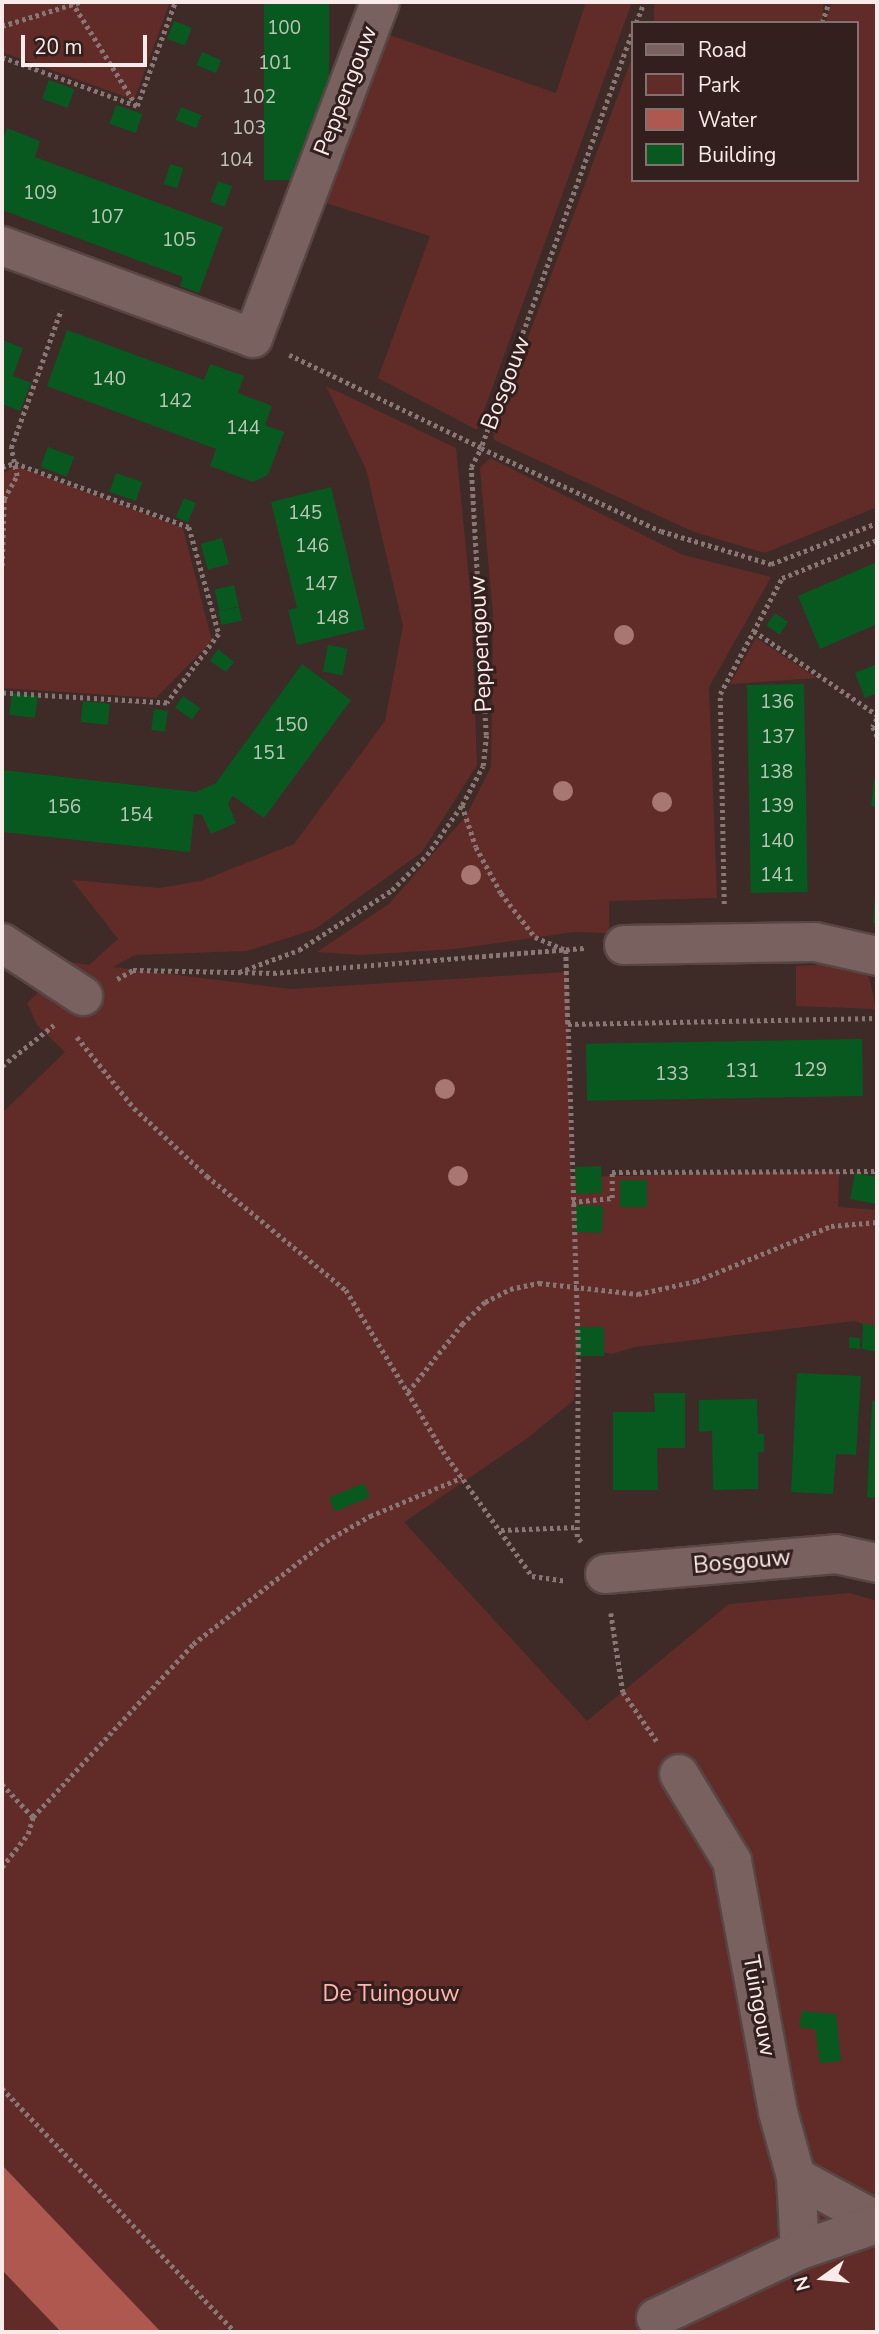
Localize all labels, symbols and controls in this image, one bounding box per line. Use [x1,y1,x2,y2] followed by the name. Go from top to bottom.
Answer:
[267,18,301,40] house number: 100
[24,21,150,65] scale bar
[630,21,858,182] legend
[309,22,383,160] street label: Peppengouw
[34,33,83,61] text: 20 m
[698,36,747,64] text: Road
[258,53,292,75] house number: 101
[698,71,740,99] text: Park
[242,87,276,109] house number: 102
[698,106,757,134] text: Water
[232,118,266,140] house number: 103
[698,141,776,169] text: Building
[219,150,253,172] house number: 104
[23,183,57,205] house number: 109
[90,207,124,229] house number: 107
[162,230,196,252] house number: 105
[476,332,536,434] street label: Bosgouw
[92,369,126,391] house number: 140
[158,391,192,413] house number: 142
[226,418,260,440] house number: 144
[288,503,322,525] house number: 145
[295,536,329,558] house number: 146
[304,574,338,596] house number: 147
[464,575,498,713] street label: Peppengouw
[315,608,349,630] house number: 148
[760,692,794,714] house number: 136
[274,715,308,737] house number: 150
[761,727,795,749] house number: 137
[252,743,286,765] house number: 151
[759,762,793,784] house number: 138
[760,796,794,818] house number: 139
[47,797,81,819] house number: 156
[119,805,153,827] house number: 154
[760,831,794,853] house number: 140
[760,865,794,887] house number: 141
[793,1060,827,1082] house number: 129
[725,1061,759,1083] house number: 131
[655,1064,689,1086] house number: 133
[692,1544,792,1580] street label: Bosgouw
[737,1953,781,2059] street label: Tuingouw
[322,1980,460,2008] park label: De Tuingouw
[788,2243,858,2313] north arrow
[788,2273,817,2294] text: N

